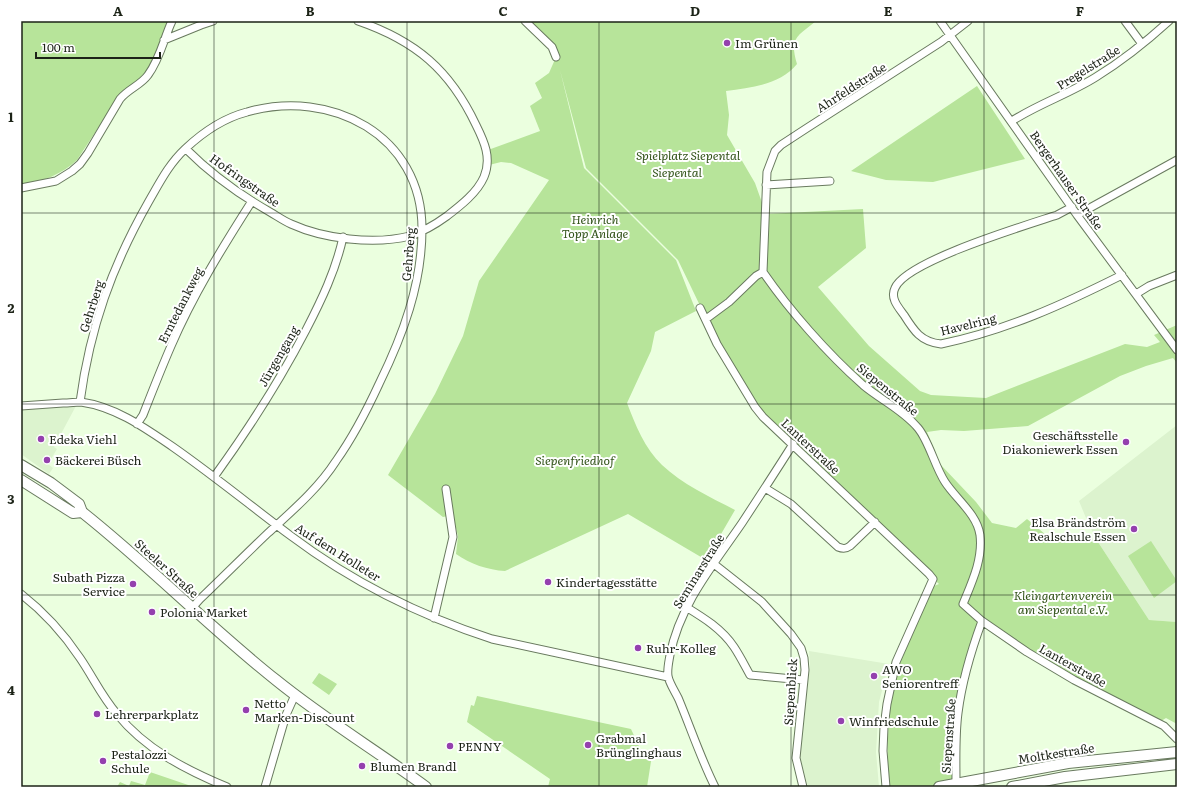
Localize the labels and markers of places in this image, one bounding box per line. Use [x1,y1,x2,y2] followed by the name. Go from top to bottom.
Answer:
[735,34,798,52] place label: Im Grünen
[722,38,732,48] marker: Im Grünen
[1002,426,1118,458] place label: Geschäftsstelle Diakoniewerk Essen
[49,430,117,448] place label: Edeka Viehl
[36,434,46,444] marker: Edeka Viehl
[1121,437,1131,447] marker: Geschäftsstelle Diakoniewerk Essen
[55,451,142,469] place label: Bäckerei Büsch
[42,455,52,465] marker: Bäckerei Büsch
[1029,513,1126,545] place label: Elsa Brändström Realschule Essen
[1129,524,1139,534] marker: Elsa Brändström Realschule Essen
[53,568,126,600] place label: Subath Pizza Service
[556,573,657,591] place label: Kindertagesstätte
[543,577,553,587] marker: Kindertagesstätte
[128,579,138,589] marker: Subath Pizza Service
[160,603,248,621] place label: Polonia Market
[147,607,157,617] marker: Polonia Market
[646,639,716,657] place label: Ruhr-Kolleg
[633,643,643,653] marker: Ruhr-Kolleg
[882,660,960,692] place label: AWO Seniorentreff
[869,671,879,681] marker: AWO Seniorentreff
[254,694,355,726] place label: Netto Marken-Discount
[105,705,198,723] place label: Lehrerparkplatz
[241,705,251,715] marker: Netto Marken-Discount
[92,709,102,719] marker: Lehrerparkplatz
[849,712,938,730] place label: Winfriedschule
[836,716,846,726] marker: Winfriedschule
[596,729,682,761] place label: Grabmal Brünglinghaus
[458,737,502,755] place label: PENNY
[583,740,593,750] marker: Grabmal Brünglinghaus
[445,741,455,751] marker: PENNY
[111,745,167,777] place label: Pestalozzi Schule
[98,756,108,766] marker: Pestalozzi Schule
[370,757,457,775] place label: Blumen Brandl
[357,761,367,771] marker: Blumen Brandl

